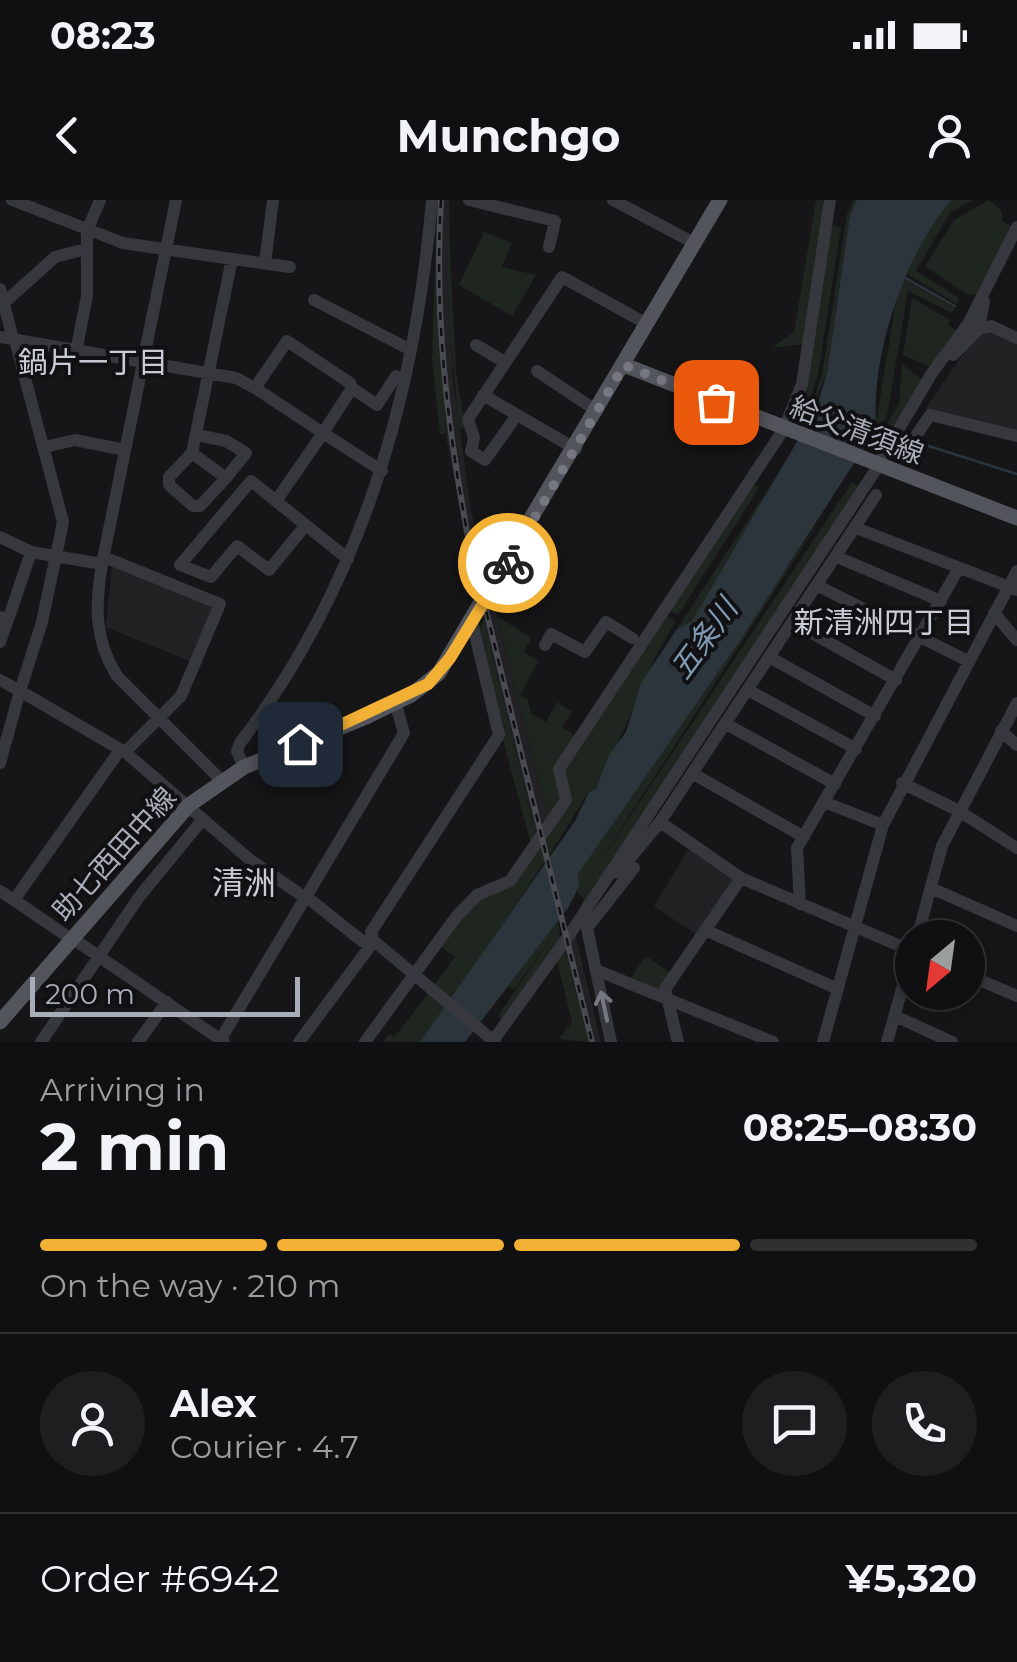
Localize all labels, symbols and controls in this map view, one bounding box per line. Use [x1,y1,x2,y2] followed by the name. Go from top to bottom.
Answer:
[50,12,156,59] text: 08:23
[40,108,95,163] icon: back
[397,108,620,163] text: Munchgo
[922,108,977,163] icon: person
[18,344,168,381] district label: 鍋片一丁目
[674,360,759,445] pin
[689,375,744,430] icon: bag
[786,389,928,471] street label: 給父清須線
[458,513,558,613] courier
[481,536,536,591] icon: bike
[662,589,747,686] water label: 五条川
[794,604,974,641] district label: 新清洲四丁目
[258,702,343,787] pin
[273,717,328,772] icon: home
[45,780,183,928] street label: 助七西田中線
[212,863,276,902] district label: 清洲
[895,920,985,1010] north arrow
[895,920,985,1010] map controls
[30,972,300,1016] scale bar
[45,977,135,1011] text: 200 m
[593,991,612,1023] one-way arrow
[40,1070,205,1109] text: Arriving in
[743,1104,977,1151] text: 08:25–08:30
[40,1107,229,1186] text: 2 min
[40,1266,340,1305] text: On the way · 210 m
[40,1371,145,1476] button: person
[742,1371,847,1476] button: chat
[872,1371,977,1476] button: phone
[170,1380,257,1427] text: Alex
[170,1427,359,1466] text: Courier · 4.7
[40,1555,280,1602] text: Order #6942
[846,1555,977,1602] text: ¥5,320

